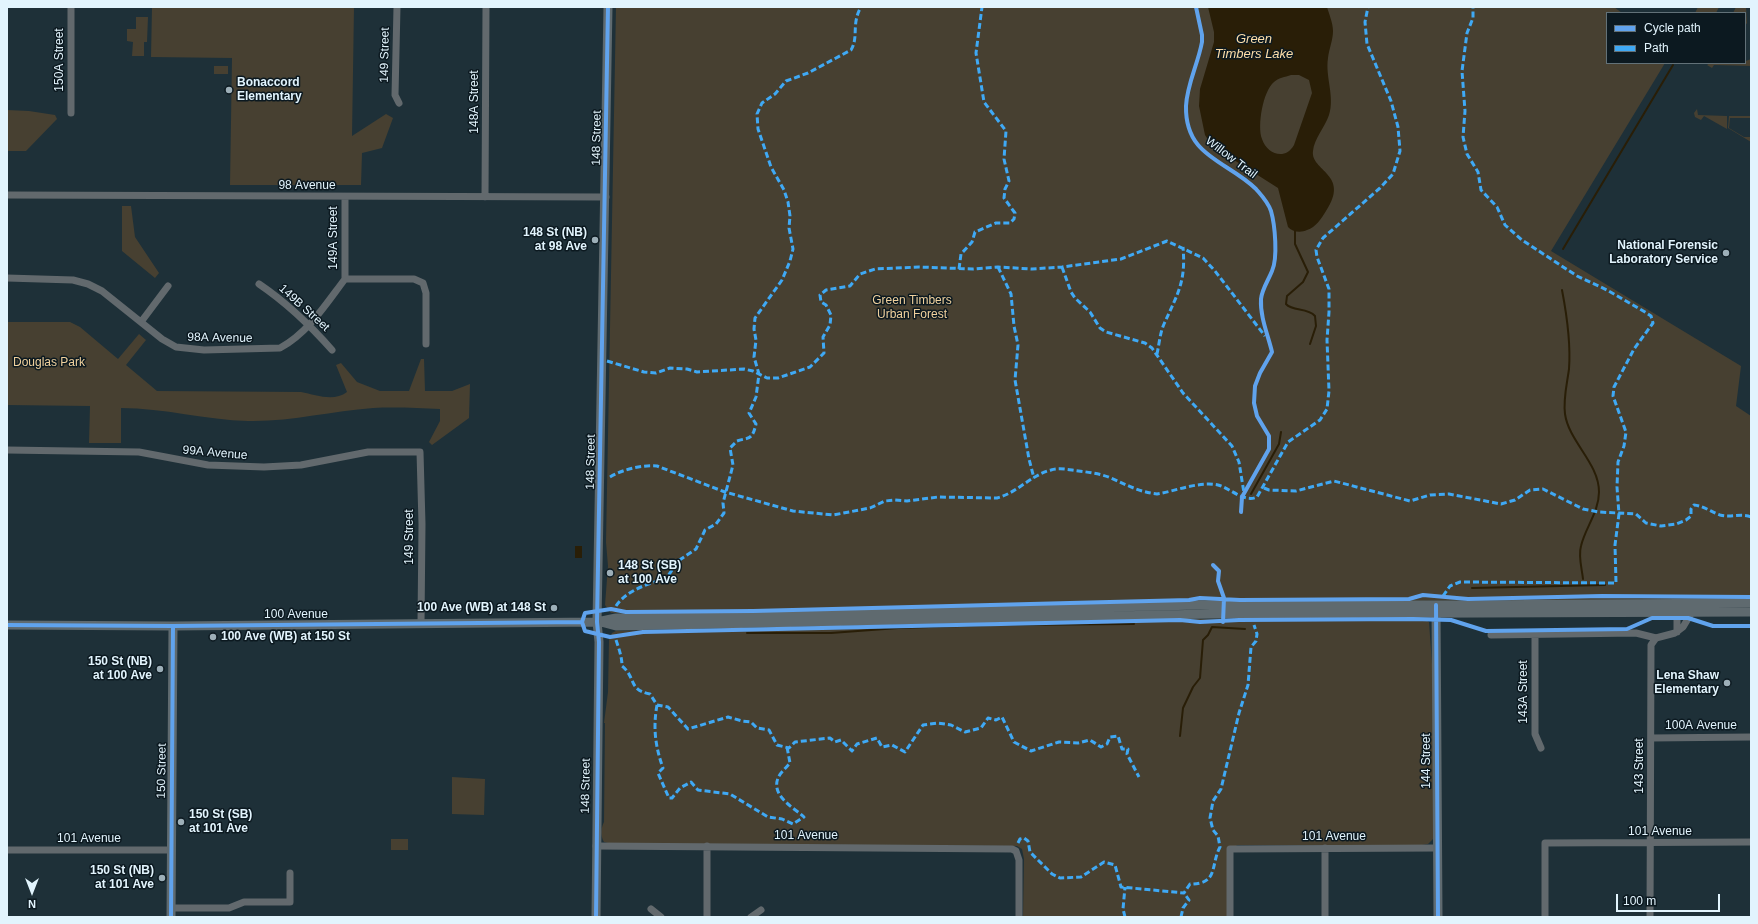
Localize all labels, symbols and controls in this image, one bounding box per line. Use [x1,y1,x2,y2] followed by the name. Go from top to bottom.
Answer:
[1606,12,1746,64] legend
[1644,21,1701,35] text: Cycle path
[377,27,393,83] street label: 149 Street
[53,28,67,92] street label: 150A Street
[1215,31,1293,62] water label: Green Timbers Lake
[1644,41,1669,55] text: Path
[468,70,482,134] street label: 148A Street
[237,76,302,104] place label: Bonaccord Elementary
[224,85,234,95] marker: Bonaccord Elementary
[589,110,605,166] street label: 148 Street
[1202,134,1260,182] street label: Willow Trail
[278,179,336,193] street label: 98 Avenue
[327,206,341,270] street label: 149A Street
[523,226,587,254] place label: 148 St (NB) at 98 Ave
[590,235,600,245] marker: 148 St (NB) at 98 Ave
[1609,239,1718,267] place label: National Forensic Laboratory Service
[1721,248,1731,258] marker: National Forensic Laboratory Service
[276,281,332,335] street label: 149B Street
[872,294,952,322] park label: Green Timbers Urban Forest
[187,330,253,346] street label: 98A Avenue
[13,356,85,370] park label: Douglas Park
[583,434,599,490] street label: 148 Street
[182,443,248,463] street label: 99A Avenue
[403,509,417,565] street label: 149 Street
[618,559,681,587] place label: 148 St (SB) at 100 Ave
[605,568,615,578] marker: 148 St (SB) at 100 Ave
[417,601,546,615] place label: 100 Ave (WB) at 148 St
[549,603,559,613] marker: 100 Ave (WB) at 148 St
[264,608,328,622] street label: 100 Avenue
[221,630,350,644] place label: 100 Ave (WB) at 150 St
[208,632,218,642] marker: 100 Ave (WB) at 150 St
[88,655,152,683] place label: 150 St (NB) at 100 Ave
[1517,660,1531,724] street label: 143A Street
[155,664,165,674] marker: 150 St (NB) at 100 Ave
[1654,669,1719,697] place label: Lena Shaw Elementary
[1722,678,1732,688] marker: Lena Shaw Elementary
[1665,719,1737,733] street label: 100A Avenue
[1420,733,1434,789] street label: 144 Street
[1633,738,1647,794] street label: 143 Street
[154,743,170,799] street label: 150 Street
[578,758,594,814] street label: 148 Street
[189,808,252,836] place label: 150 St (SB) at 101 Ave
[176,817,186,827] marker: 150 St (SB) at 101 Ave
[1628,825,1692,839] street label: 101 Avenue
[774,829,838,843] street label: 101 Avenue
[1302,830,1366,844] street label: 101 Avenue
[57,832,121,846] street label: 101 Avenue
[90,864,154,892] place label: 150 St (NB) at 101 Ave
[12,872,52,912] north arrow
[157,873,167,883] marker: 150 St (NB) at 101 Ave
[1618,886,1722,912] scale bar
[1623,894,1656,908] text: 100 m
[28,898,36,910] text: N

